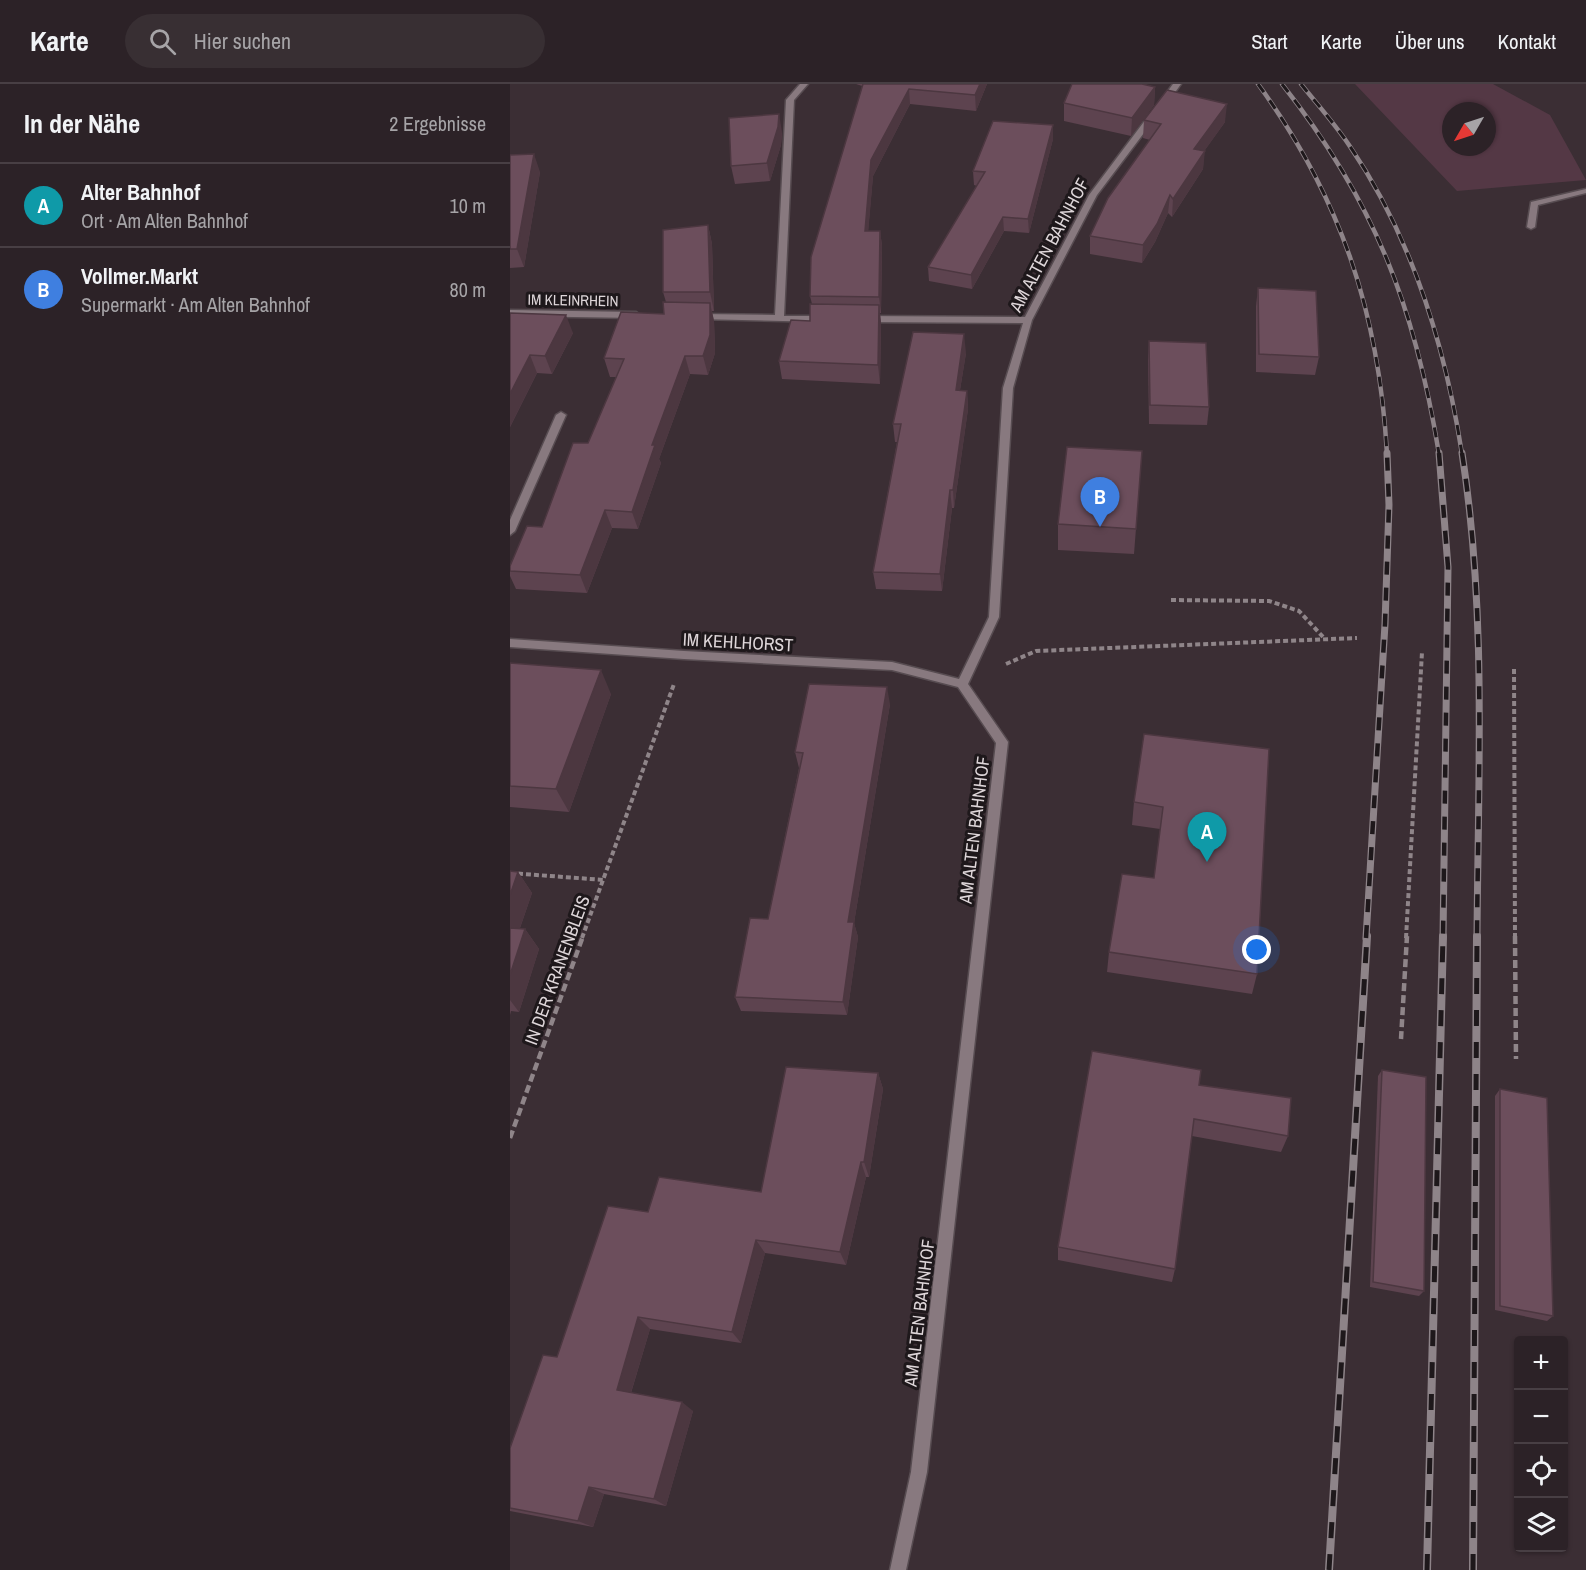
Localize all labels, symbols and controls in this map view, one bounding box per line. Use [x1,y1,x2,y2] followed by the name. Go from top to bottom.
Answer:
[125,14,545,68] search box
[30,22,89,60] text: Karte
[146,25,179,58] icon: search
[194,26,291,56] text: Hier suchen
[1251,27,1288,56] text: Start
[1321,27,1362,56] text: Karte
[1395,27,1465,56] text: Über uns
[1498,27,1556,56] text: Kontakt
[1442,102,1496,156] north arrow
[24,106,140,141] text: In der Nähe
[389,110,486,137] text: 2 Ergebnisse
[1003,174,1095,317] street label: AM ALTEN BAHNHOF
[81,177,200,207] text: Alter Bahnhof
[38,192,49,219] text: A
[450,192,486,219] text: 10 m
[81,207,248,234] text: Ort · Am Alten Bahnhof
[81,261,198,291] text: Vollmer.Markt
[38,276,49,303] text: B
[450,276,486,303] text: 80 m
[527,289,619,311] street label: IM KLEINRHEIN
[81,291,310,318] text: Supermarkt · Am Alten Bahnhof
[1080,478,1120,527] pin: B
[682,627,794,657] street label: IM KEHLHORST
[952,755,995,906] street label: AM ALTEN BAHNHOF
[1188,812,1226,862] pin: A
[518,892,596,1048] street label: IN DER KRANENBLEIS
[1242,935,1271,964] your location
[897,1238,940,1389] street label: AM ALTEN BAHNHOF
[1514,1336,1568,1552] map controls
[1514,1336,1568,1390] button: +
[1514,1390,1568,1444] button: −
[1514,1444,1568,1498] button: locate
[1514,1498,1568,1552] button: layers

